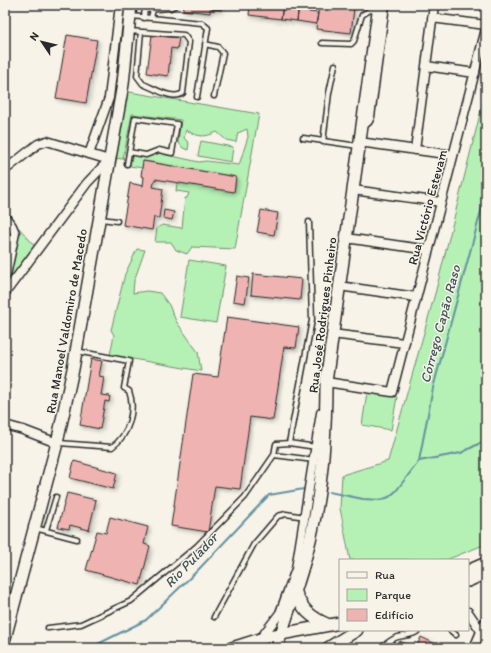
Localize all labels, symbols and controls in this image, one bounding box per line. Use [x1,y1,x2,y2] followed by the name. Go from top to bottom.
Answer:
[22,22,62,62] north arrow
[27,30,42,43] text: N
[405,148,450,266] street label: Rua Victório Estevam
[43,227,90,415] street label: Rua Manoel Valdomiro de Macedo
[305,236,340,394] street label: Rua José Rodrigues Pinheiro
[417,262,465,385] water label: Córrego Capão Raso
[161,528,223,591] water label: Rio Pulador
[339,559,469,631] legend
[375,568,395,582] text: Rua
[375,588,411,602] text: Parque
[375,608,414,622] text: Edifício

